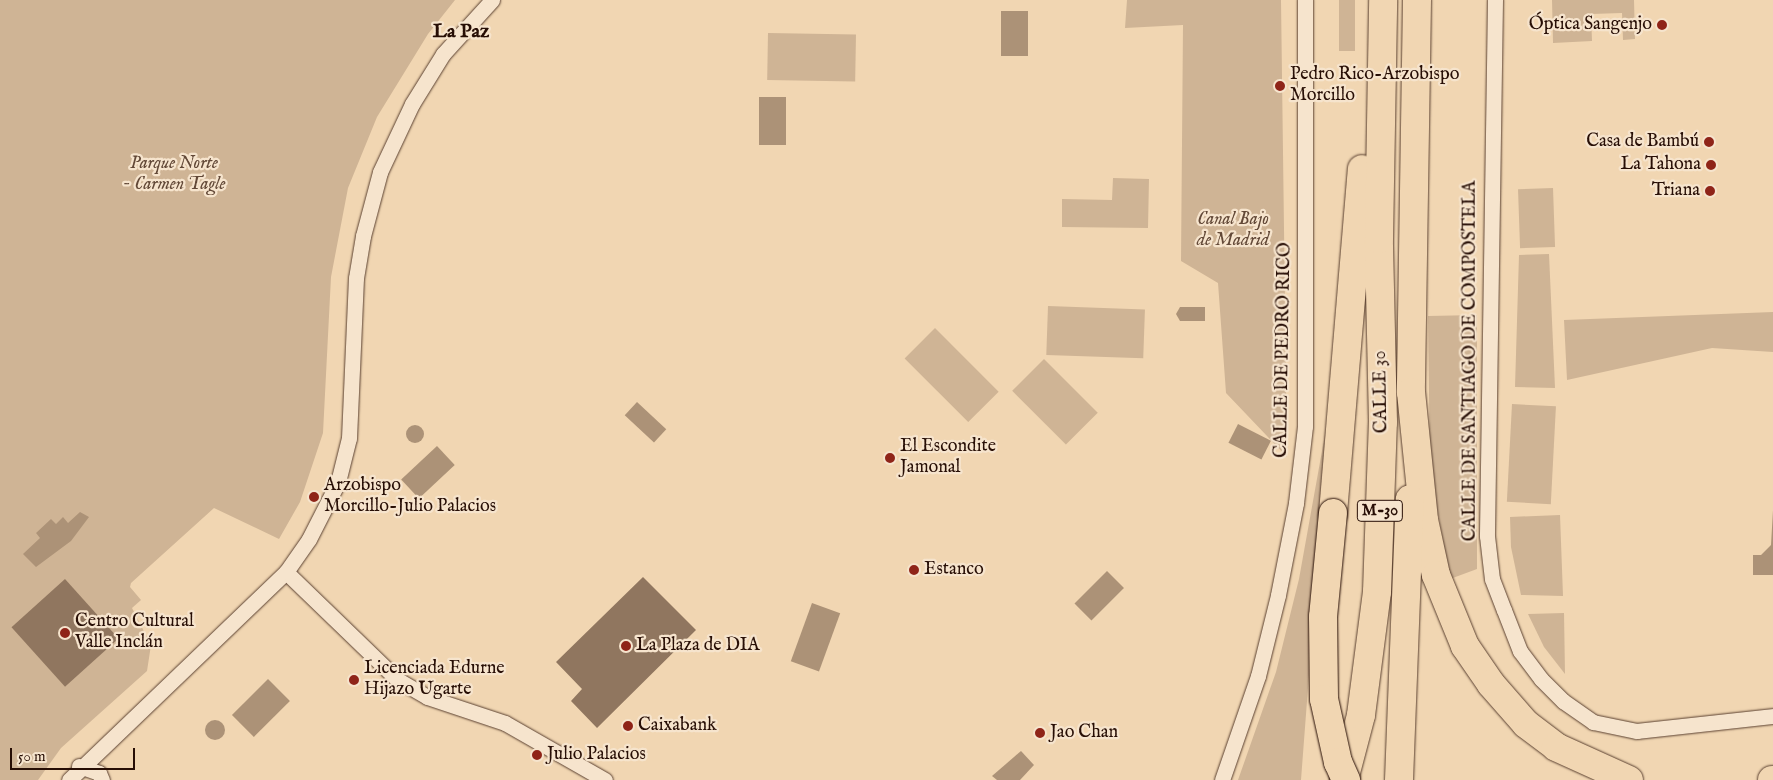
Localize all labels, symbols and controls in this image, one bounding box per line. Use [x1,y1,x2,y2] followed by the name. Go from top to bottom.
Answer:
[1529,14,1652,36] place label: Óptica Sangenjo
[433,19,489,43] district label: La Paz
[1656,19,1668,31] marker: Óptica Sangenjo
[1290,65,1459,108] place label: Pedro Rico-Arzobispo Morcillo
[1274,80,1286,92] marker: Pedro Rico-Arzobispo Morcillo
[1586,131,1699,153] place label: Casa de Bambú
[1703,136,1715,148] marker: Casa de Bambú
[123,154,225,196] park label: Parque Norte - Carmen Tagle
[1620,154,1701,176] place label: La Tahona
[1705,159,1717,171] marker: La Tahona
[1652,180,1700,202] place label: Triana
[1460,181,1482,541] street label: CALLE DE SANTIAGO DE COMPOSTELA
[1704,185,1716,197] marker: Triana
[1197,210,1269,252] park label: Canal Bajo de Madrid
[1271,242,1297,458] street label: CALLE DE PEDRO RICO
[1370,351,1394,433] street label: CALLE 30
[900,437,996,479] place label: El Escondite Jamonal
[884,452,896,464] marker: El Escondite Jamonal
[324,476,496,518] place label: Arzobispo Morcillo-Julio Palacios
[308,491,320,503] marker: Arzobispo Morcillo-Julio Palacios
[1356,498,1404,524] road number: M-30
[924,559,984,581] place label: Estanco
[908,564,920,576] marker: Estanco
[75,612,194,654] place label: Centro Cultural Valle Inclán
[59,627,71,639] marker: Centro Cultural Valle Inclán
[636,635,760,657] place label: La Plaza de DIA
[620,640,632,652] marker: La Plaza de DIA
[364,659,505,702] place label: Licenciada Edurne Hijazo Ugarte
[348,674,360,686] marker: Licenciada Edurne Hijazo Ugarte
[638,715,717,737] place label: Caixabank
[622,720,634,732] marker: Caixabank
[1050,722,1118,744] place label: Jao Chan
[1034,727,1046,739] marker: Jao Chan
[12,738,138,770] scale bar
[547,744,646,766] place label: Julio Palacios
[18,747,46,766] text: 50 m
[531,749,543,761] marker: Julio Palacios

